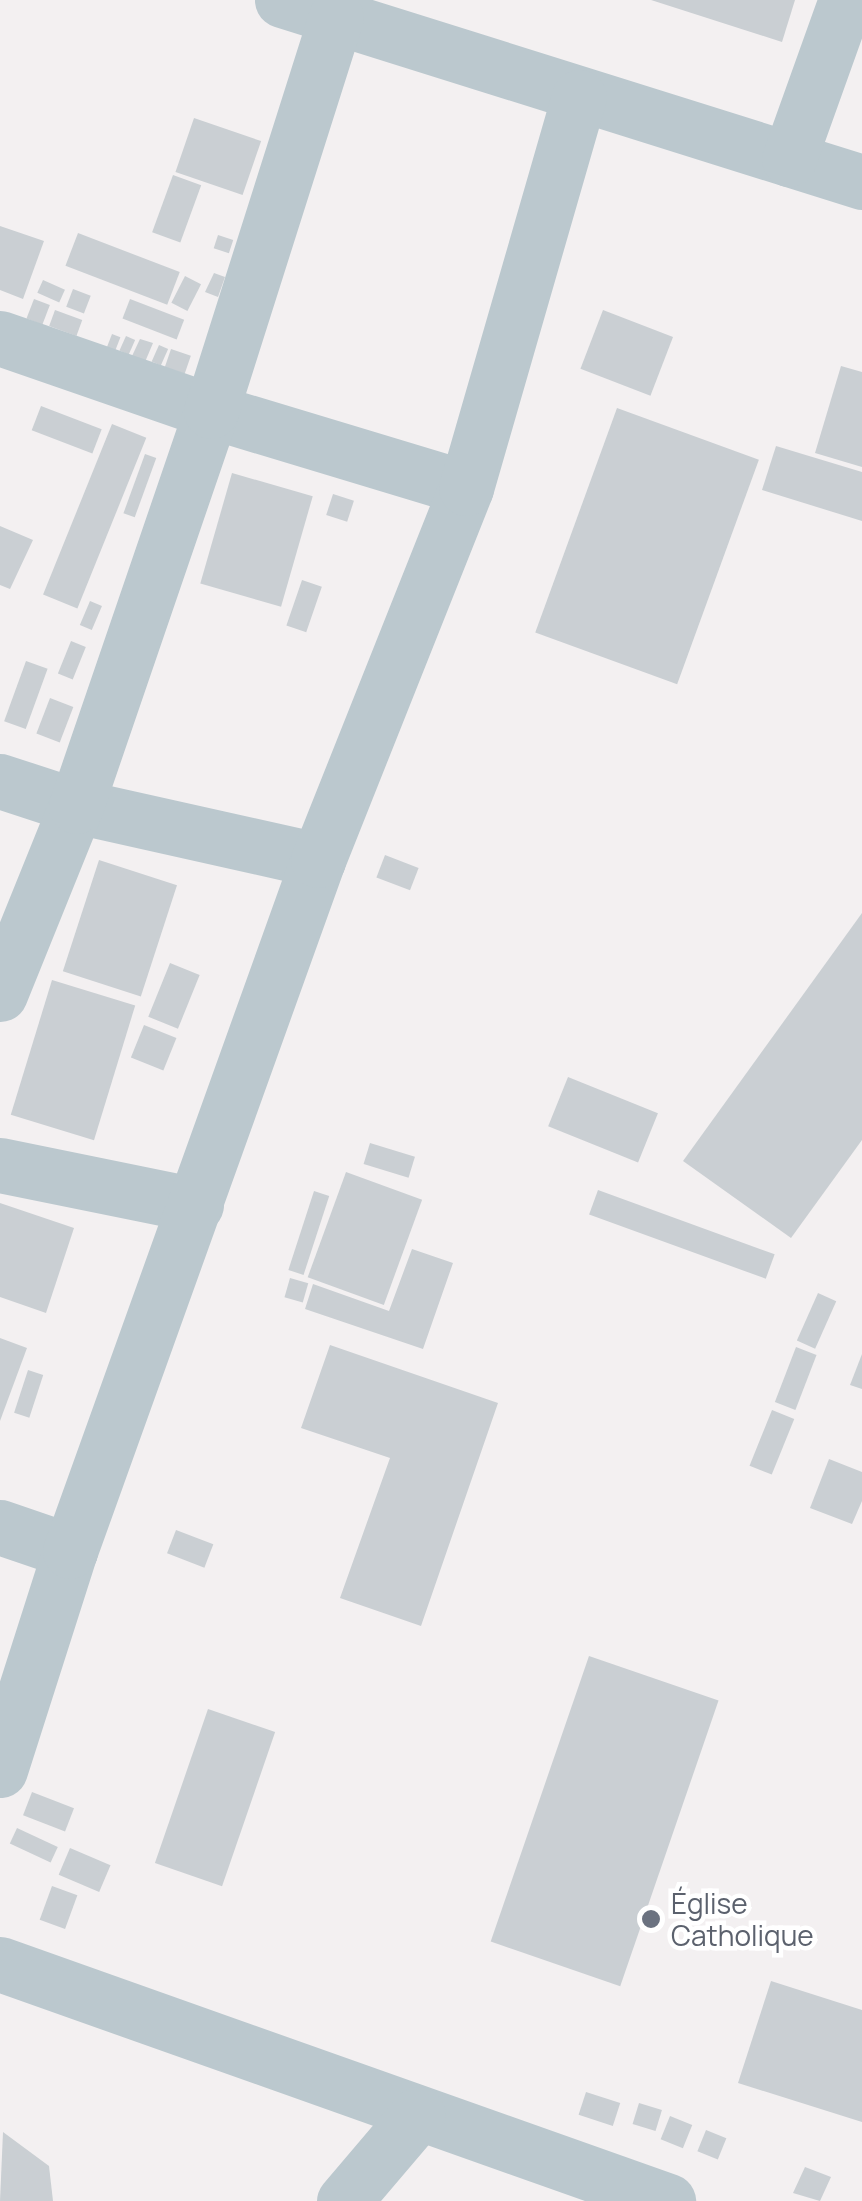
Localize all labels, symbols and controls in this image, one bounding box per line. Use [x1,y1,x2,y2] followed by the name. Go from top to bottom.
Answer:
[671,1886,814,1952] place label: Église Catholique
[640,1908,662,1930] marker: Église Catholique

